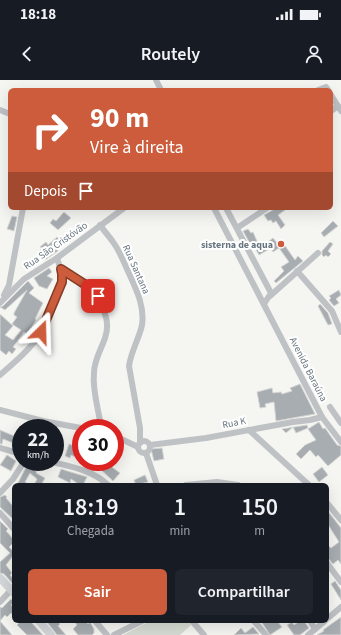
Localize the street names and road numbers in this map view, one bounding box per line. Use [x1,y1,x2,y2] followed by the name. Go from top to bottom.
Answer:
[21,219,90,273] street label: Rua São Cristóvão
[119,242,153,296] street label: Rua Santana
[286,335,330,404] street label: Avenida Baraúna
[221,414,247,432] street label: Rua K

